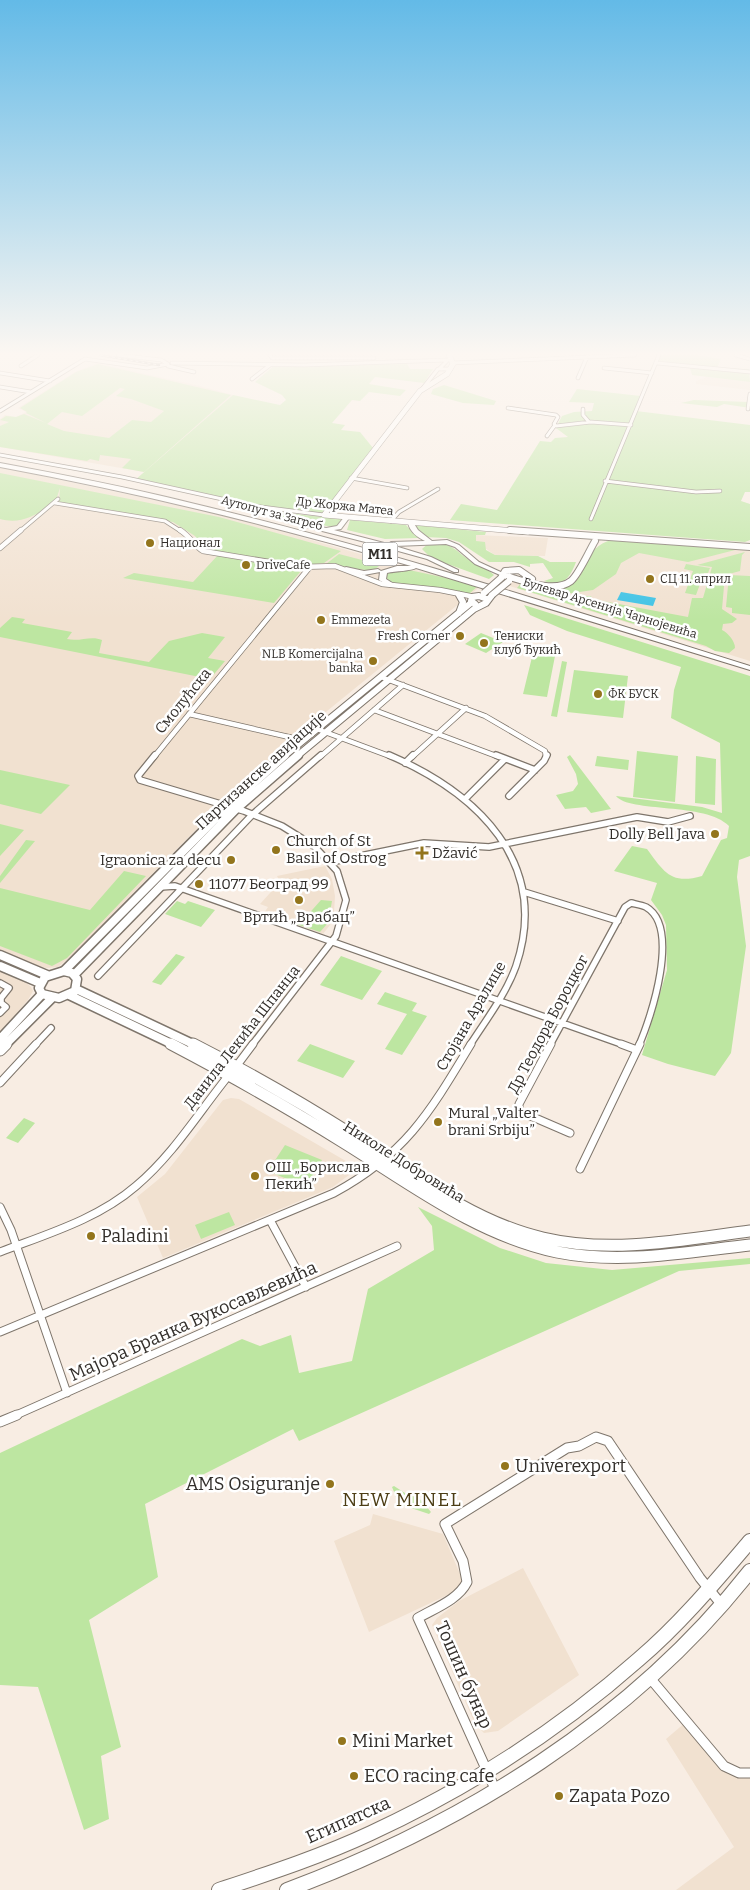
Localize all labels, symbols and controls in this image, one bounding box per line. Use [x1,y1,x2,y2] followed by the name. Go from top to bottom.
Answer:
[220,493,324,533] street label: Аутопут за Загреб
[296,494,395,518] street label: Др Жоржа Матеа
[160,536,221,550] place label: Национал
[144,537,156,549] marker: Национал
[362,542,398,566] road number: M11
[256,558,310,572] place label: DriveCafe
[240,559,252,571] marker: DriveCafe
[660,572,731,586] place label: СЦ 11. април
[644,573,656,585] marker: СЦ 11. април
[521,575,699,641] street label: Булевар Арсенија Чарнојевића
[331,613,391,627] place label: Emmezeta
[315,614,327,626] marker: Emmezeta
[377,629,451,643] place label: Fresh Corner
[494,629,561,657] place label: Тениски клуб Ђукић
[454,630,466,642] marker: Fresh Corner
[478,637,490,649] marker: Тениски клуб Ђукић
[262,647,363,675] place label: NLB Komercijalna banka
[367,655,379,667] marker: NLB Komercijalna banka
[151,665,215,737] street label: Смолућска
[608,687,659,701] place label: ФК БУСК
[592,688,604,700] marker: ФК БУСК
[192,707,330,833] street label: Партизанске авијације
[609,825,705,843] place label: Dolly Bell Java
[709,828,721,840] marker: Dolly Bell Java
[286,832,386,867] place label: Church of St Basil of Ostrog
[270,844,282,856] marker: Church of St Basil of Ostrog
[432,844,478,862] place label: Džavić
[416,847,428,859] marker: Džavić
[100,851,221,869] place label: Igraonica za decu
[225,854,237,866] marker: Igraonica za decu
[209,875,329,893] place label: 11077 Београд 99
[193,878,205,890] marker: 11077 Београд 99
[293,894,305,906] marker: Вртић „Врабац”
[243,908,355,926] place label: Вртић „Врабац”
[504,952,592,1096] street label: Др Теодора Бороцког
[432,958,510,1074] street label: Стојана Аралице
[180,962,304,1112] street label: Данила Лекића Шпанца
[448,1104,539,1139] place label: Mural „Valter brani Srbiju”
[432,1116,444,1128] marker: Mural „Valter brani Srbiju”
[340,1117,468,1207] street label: Николе Добровића
[265,1158,370,1193] place label: ОШ „Борислав Пекић”
[249,1170,261,1182] marker: ОШ „Борислав Пекић”
[101,1225,169,1247] place label: Paladini
[85,1230,97,1242] marker: Paladini
[66,1256,320,1386] street label: Мајора Бранка Вукосављевића
[515,1455,626,1477] place label: Univerexport
[499,1460,511,1472] marker: Univerexport
[186,1473,320,1495] place label: AMS Osiguranje
[324,1478,336,1490] marker: AMS Osiguranje
[342,1488,462,1511] district label: NEW MINEL
[430,1618,498,1732] street label: Тошин бунар
[352,1730,453,1752] place label: Mini Market
[336,1735,348,1747] marker: Mini Market
[364,1765,494,1787] place label: ECO racing cafe
[348,1770,360,1782] marker: ECO racing cafe
[569,1785,670,1807] place label: Zapata Pozo
[553,1790,565,1802] marker: Zapata Pozo
[302,1792,394,1848] street label: Египатска

